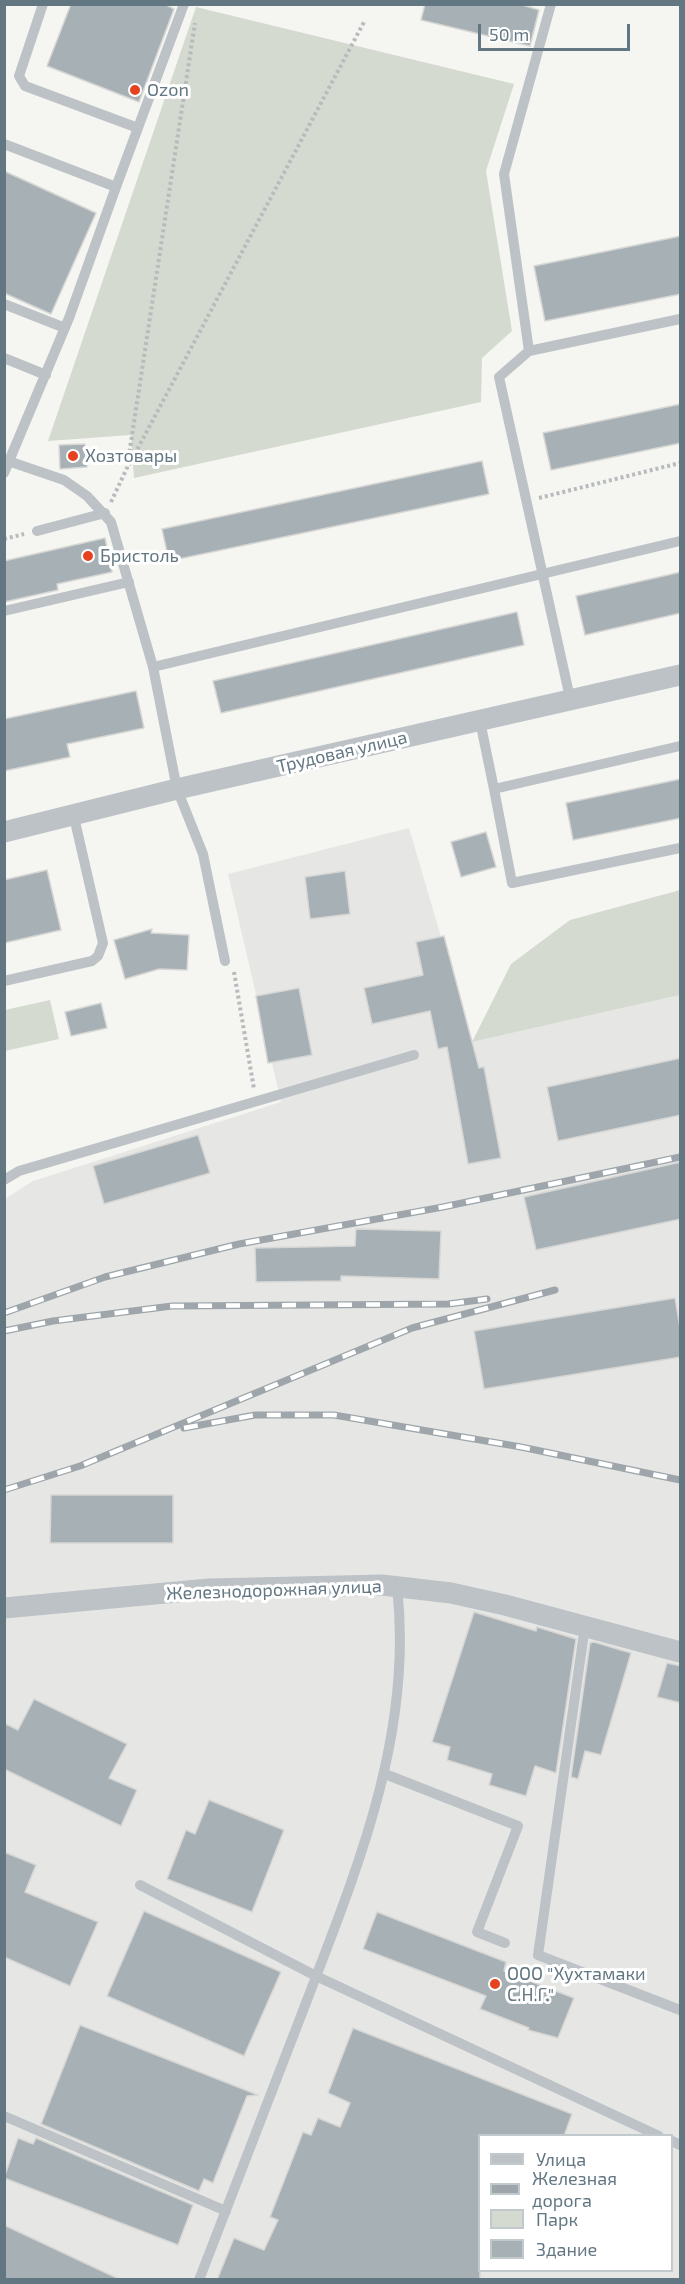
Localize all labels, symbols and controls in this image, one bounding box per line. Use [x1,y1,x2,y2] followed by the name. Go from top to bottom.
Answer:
[481,12,632,50] scale bar
[489,23,529,45] text: 50 m
[147,79,189,101] place label: Ozon
[128,83,142,97] marker: Ozon
[85,445,177,467] place label: Хозтовары
[66,449,80,463] marker: Хозтовары
[100,545,179,567] place label: Бристоль
[81,549,95,563] marker: Бристоль
[275,727,409,777] street label: Трудовая улица
[166,1575,382,1605] street label: Железнодорожная улица
[507,1963,646,2006] place label: ООО "Хухтамаки С.Н.Г."
[488,1977,502,1991] marker: ООО "Хухтамаки С.Н.Г."
[478,2134,673,2272] legend
[536,2148,586,2170] text: Улица
[532,2167,617,2211] text: Железная дорога
[536,2208,578,2230] text: Парк
[536,2238,597,2260] text: Здание

